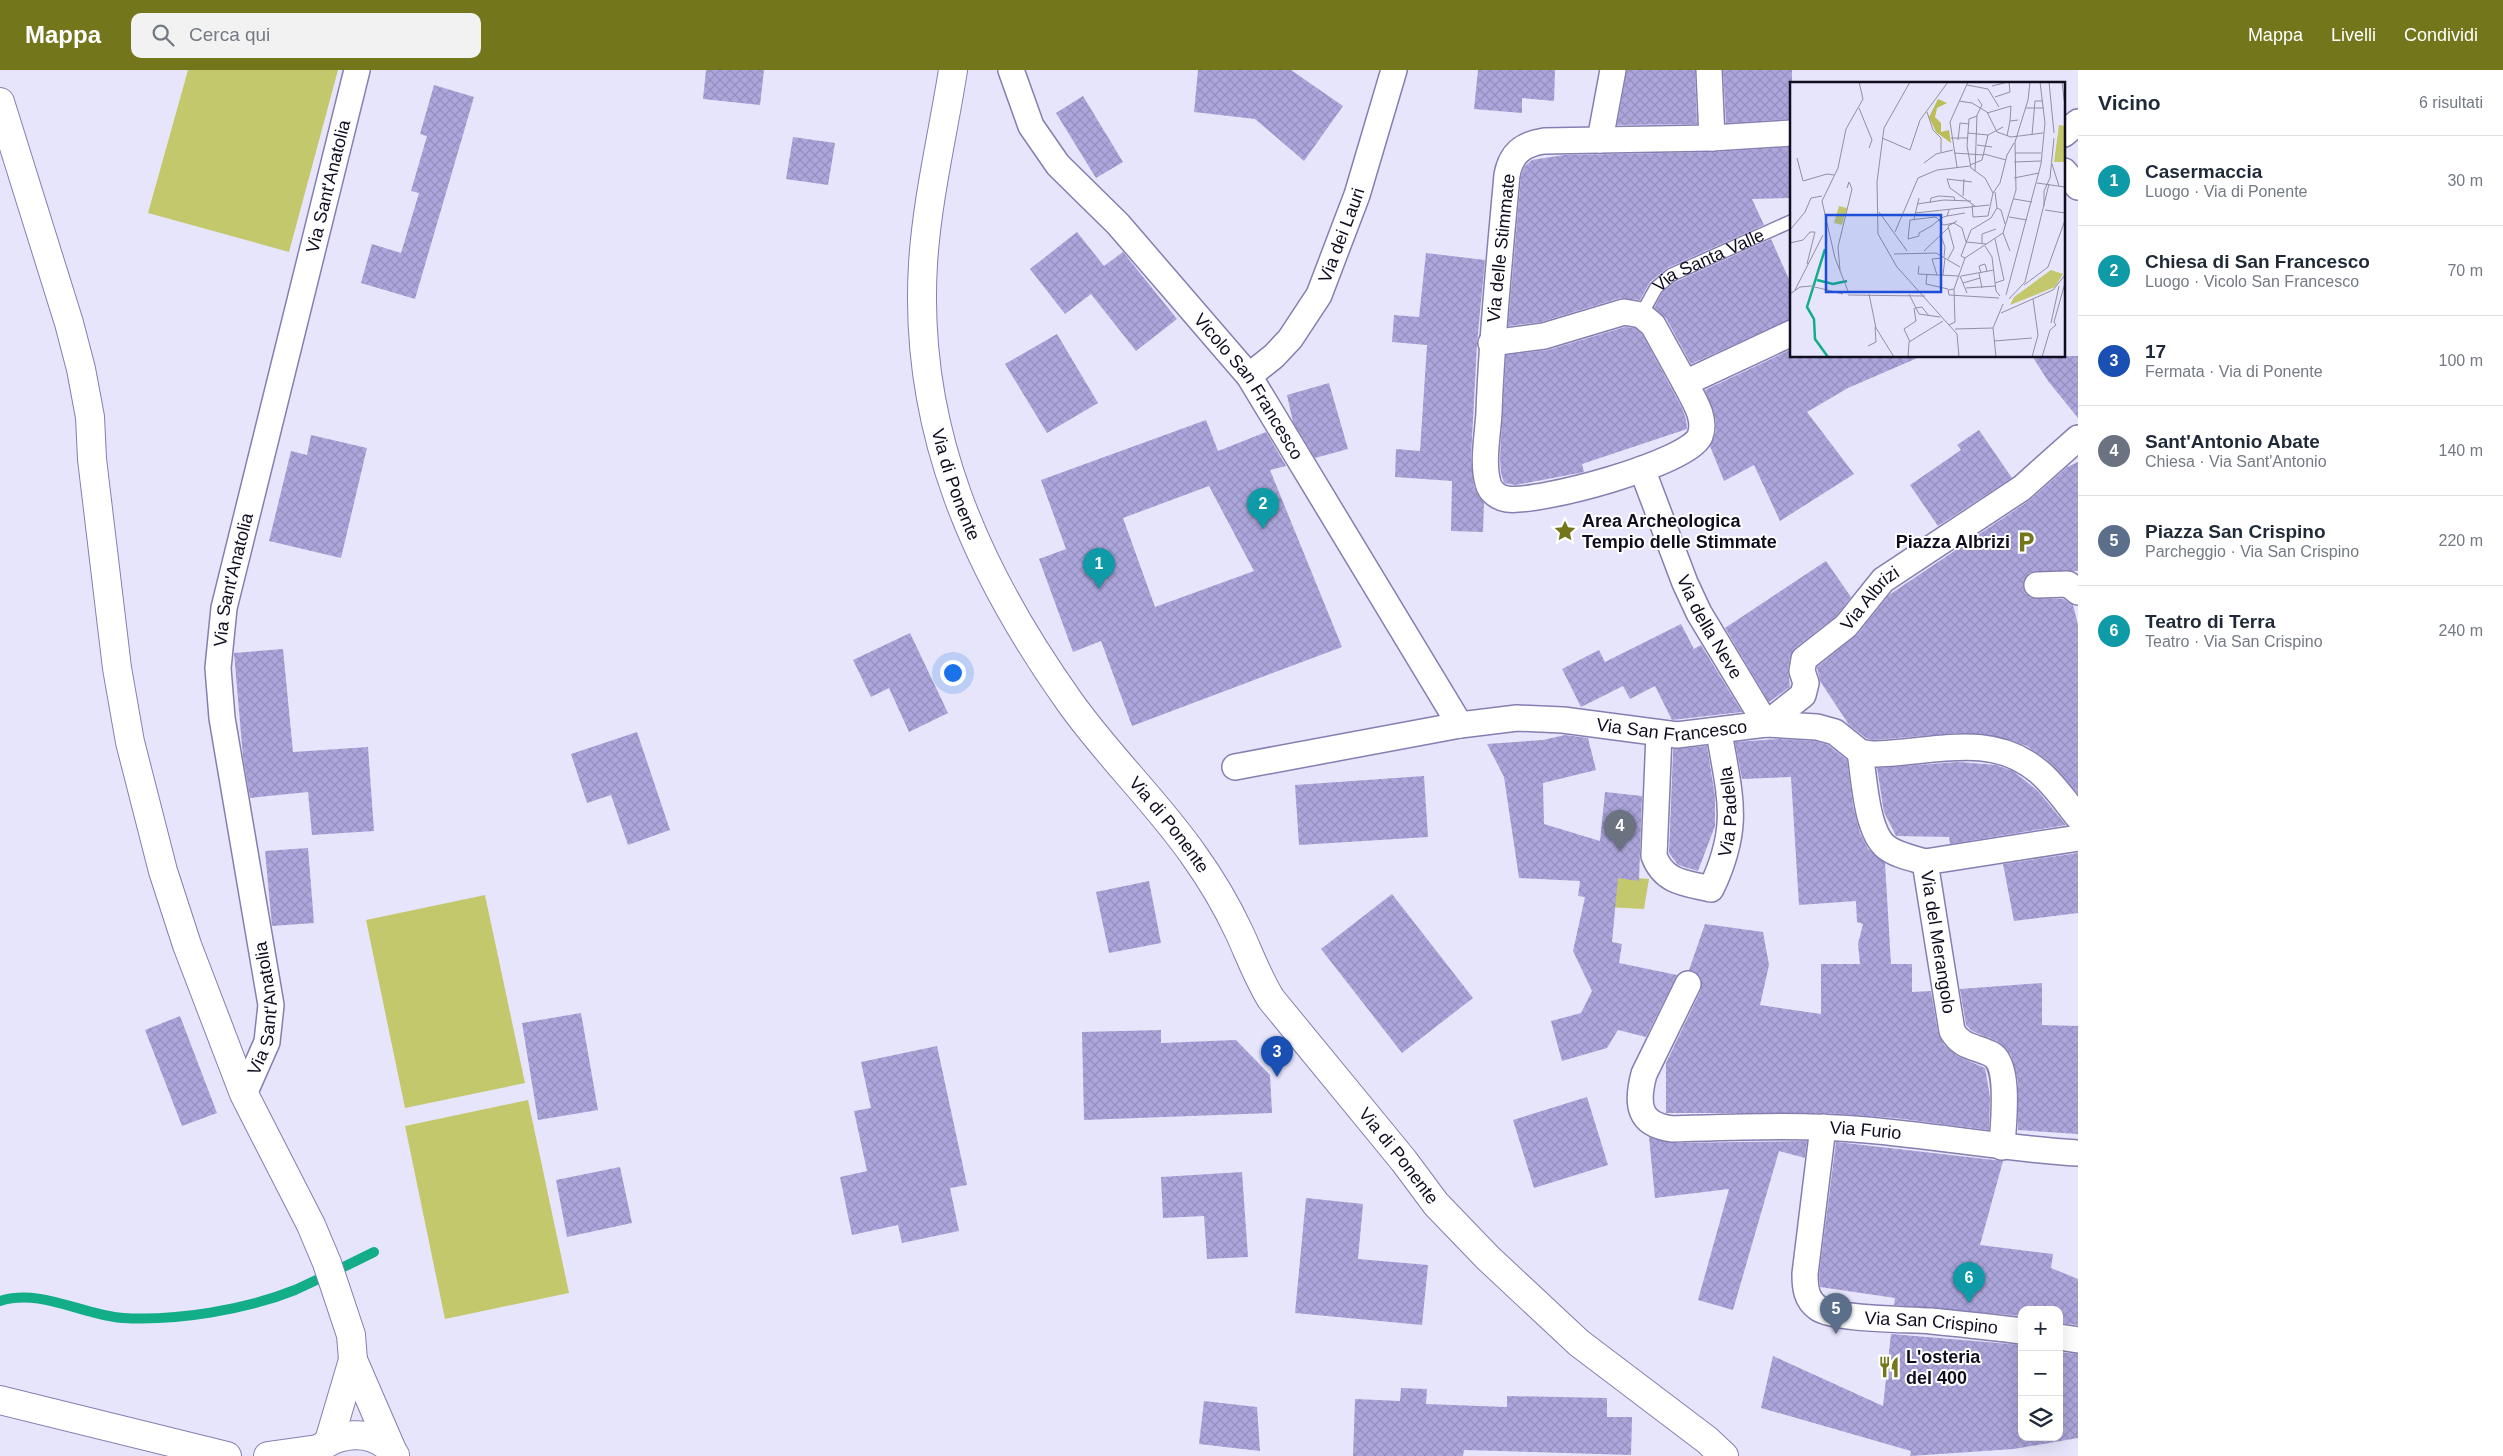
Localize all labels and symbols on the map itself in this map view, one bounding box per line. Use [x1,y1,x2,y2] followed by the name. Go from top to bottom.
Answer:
[1790,82,2066,358] inset map
[302,117,355,255] street label: Via Sant'Anatolia
[1483,172,1519,324] street label: Via delle Stimmate
[1315,186,1369,285] street label: Via dei Lauri
[1649,225,1767,296] street label: Via Santa Valle
[1190,310,1307,463] street label: Vicolo San Francesco
[928,427,984,543] street label: Via di Ponente
[1247,488,1279,529] pin: 2
[210,510,257,648] street label: Via Sant'Anatolia
[1582,511,1777,552] place label: Area Archeologica Tempio delle Stimmate
[1552,518,1578,544] place icon: Area Archeologica Tempio delle Stimmate
[2013,529,2039,555] parking icon: Piazza Albrizi
[1896,532,2010,552] place label: Piazza Albrizi
[1083,548,1115,589] pin: 1
[1837,562,1903,634] street label: Via Albrizi
[1673,572,1746,682] street label: Via della Neve
[940,660,966,686] your location
[1595,714,1748,745] street label: Via San Francesco
[1714,764,1741,859] street label: Via Padella
[1125,773,1213,877] street label: Via di Ponente
[1604,810,1636,851] pin: 4
[1917,869,1959,1015] street label: Via del Merangolo
[244,939,281,1078] street label: Via Sant'Anatolia
[1261,1036,1293,1077] pin: 3
[1355,1104,1443,1208] street label: Via di Ponente
[1829,1117,1902,1143] street label: Via Furio
[1953,1262,1985,1303] pin: 6
[1820,1293,1852,1334] pin: 5
[1864,1308,1999,1338] street label: Via San Crispino
[1906,1347,1981,1388] place label: L'osteria del 400
[1876,1354,1902,1380] restaurant icon: L'osteria del 400

